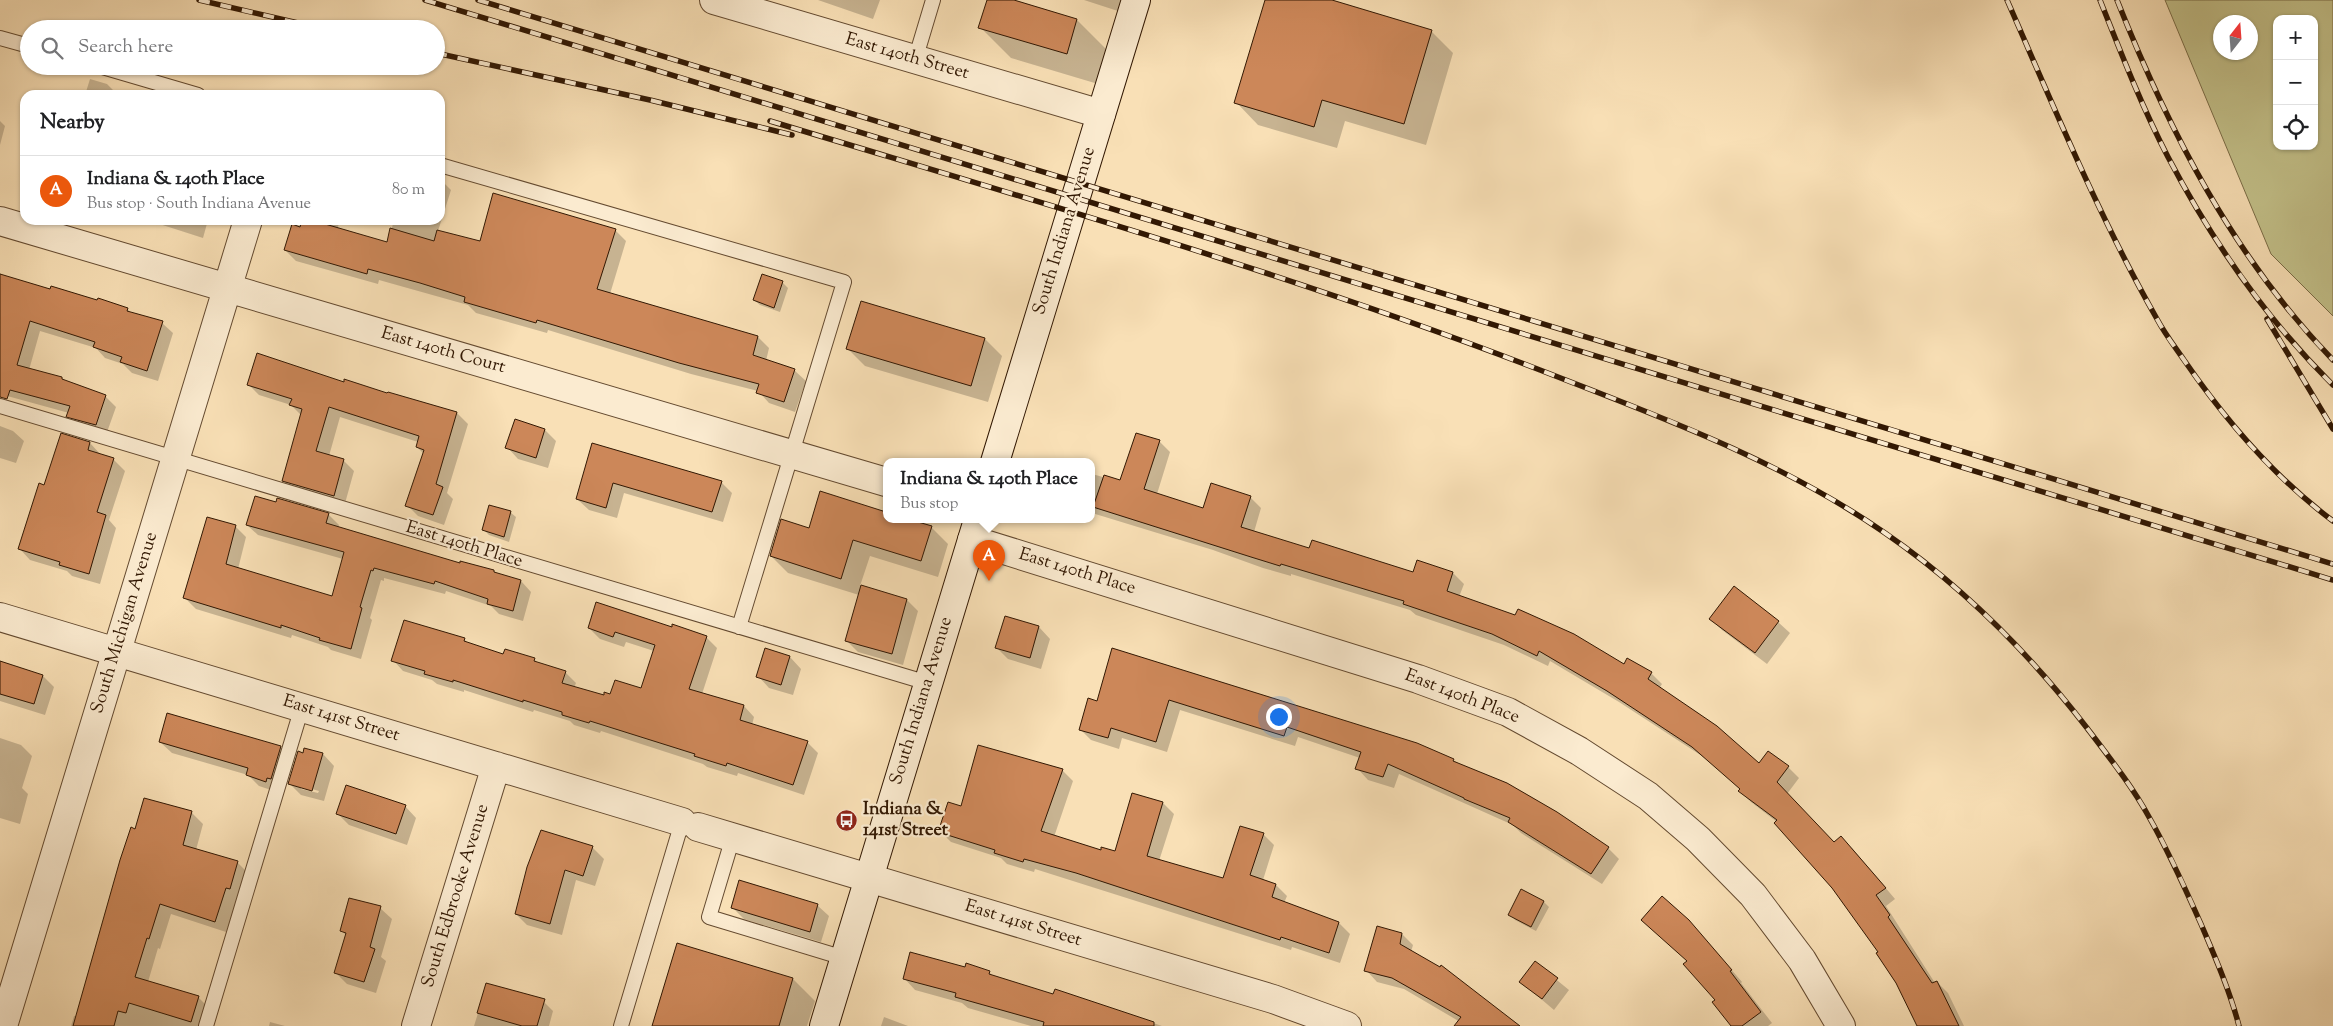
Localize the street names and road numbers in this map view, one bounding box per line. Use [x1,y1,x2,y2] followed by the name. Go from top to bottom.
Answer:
[842,27,972,87] street label: East 140th Street
[1027,144,1103,318] street label: South Indiana Avenue
[378,321,508,381] street label: East 140th Court
[402,515,526,575] street label: East 140th Place
[85,529,165,717] street label: South Michigan Avenue
[1015,542,1139,602] street label: East 140th Place
[884,614,960,788] street label: South Indiana Avenue
[1401,663,1523,731] street label: East 140th Place
[279,689,403,749] street label: East 141st Street
[416,801,496,991] street label: South Edbrooke Avenue
[961,894,1085,954] street label: East 141st Street

